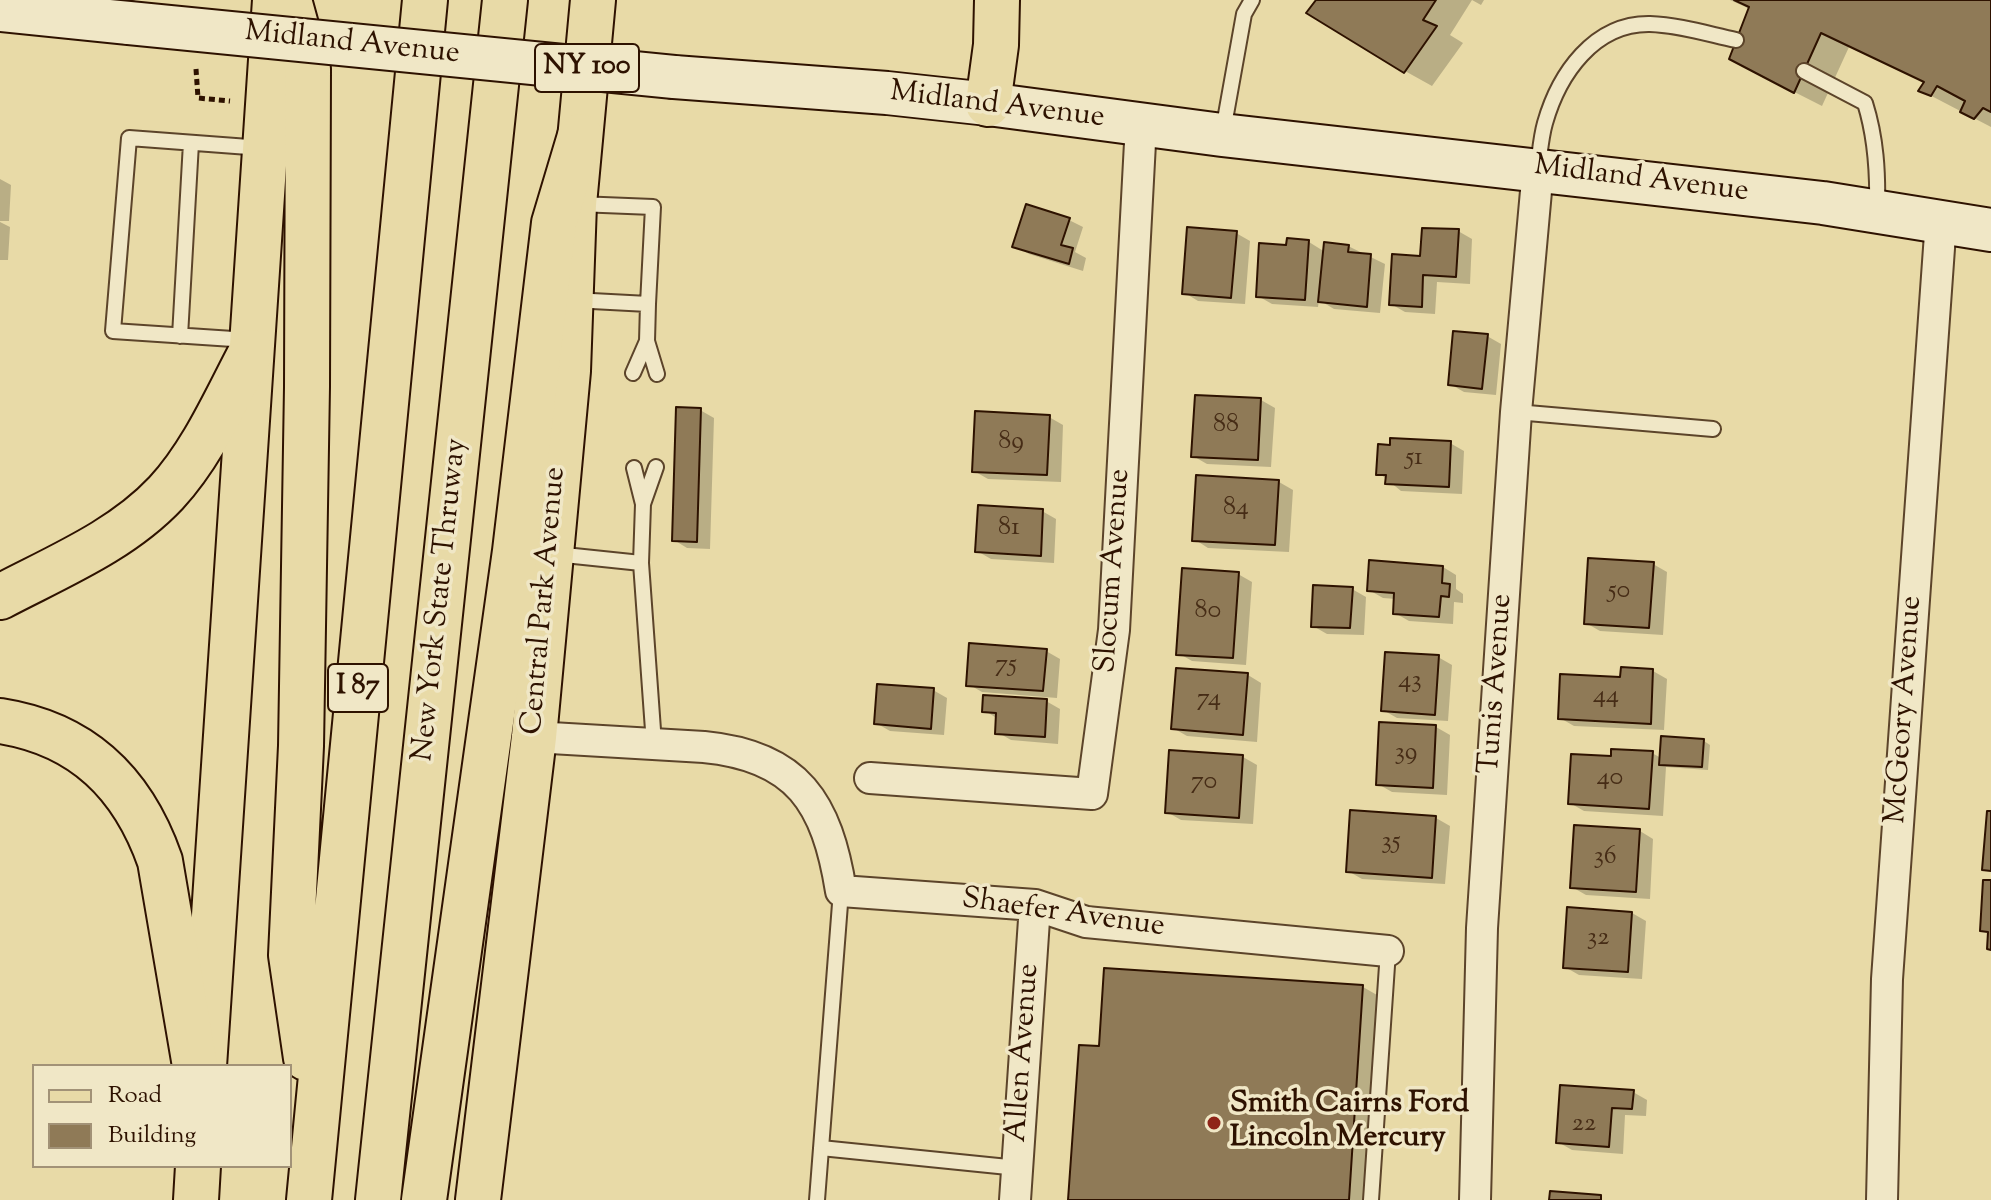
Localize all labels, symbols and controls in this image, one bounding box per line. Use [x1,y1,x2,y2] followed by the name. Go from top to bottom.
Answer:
[243,16,461,74] street label: Midland Avenue
[535,44,639,92] road number: NY 100
[888,76,1106,138] street label: Midland Avenue
[1532,150,1750,212] street label: Midland Avenue
[1213,411,1239,443] house number: 88
[998,428,1024,460] house number: 89
[407,437,477,763] street label: New York State Thruway
[1405,444,1423,476] house number: 51
[516,466,576,736] street label: Central Park Avenue
[1090,468,1140,674] street label: Slocum Avenue
[1223,494,1249,526] house number: 84
[998,514,1020,546] house number: 81
[1608,577,1630,609] house number: 50
[1474,593,1522,775] street label: Tunis Avenue
[1880,595,1932,825] street label: McGeory Avenue
[1195,597,1221,629] house number: 80
[995,651,1017,683] house number: 75
[328,664,388,712] road number: I 87
[1398,667,1422,699] house number: 43
[1593,682,1619,714] house number: 44
[1197,685,1221,717] house number: 74
[1395,739,1417,771] house number: 39
[1597,764,1623,796] house number: 40
[1191,768,1217,800] house number: 70
[1381,828,1401,860] house number: 35
[1593,843,1617,875] house number: 36
[959,883,1167,947] street label: Shaefer Avenue
[1587,924,1609,956] house number: 32
[1001,962,1049,1144] street label: Allen Avenue
[32,1064,292,1168] legend
[108,1079,162,1113] text: Road
[1230,1088,1469,1158] place label: Smith Cairns Ford Lincoln Mercury
[1572,1110,1596,1142] house number: 22
[1205,1114,1223,1132] marker: Smith Cairns Ford Lincoln Mercury
[108,1119,196,1153] text: Building

